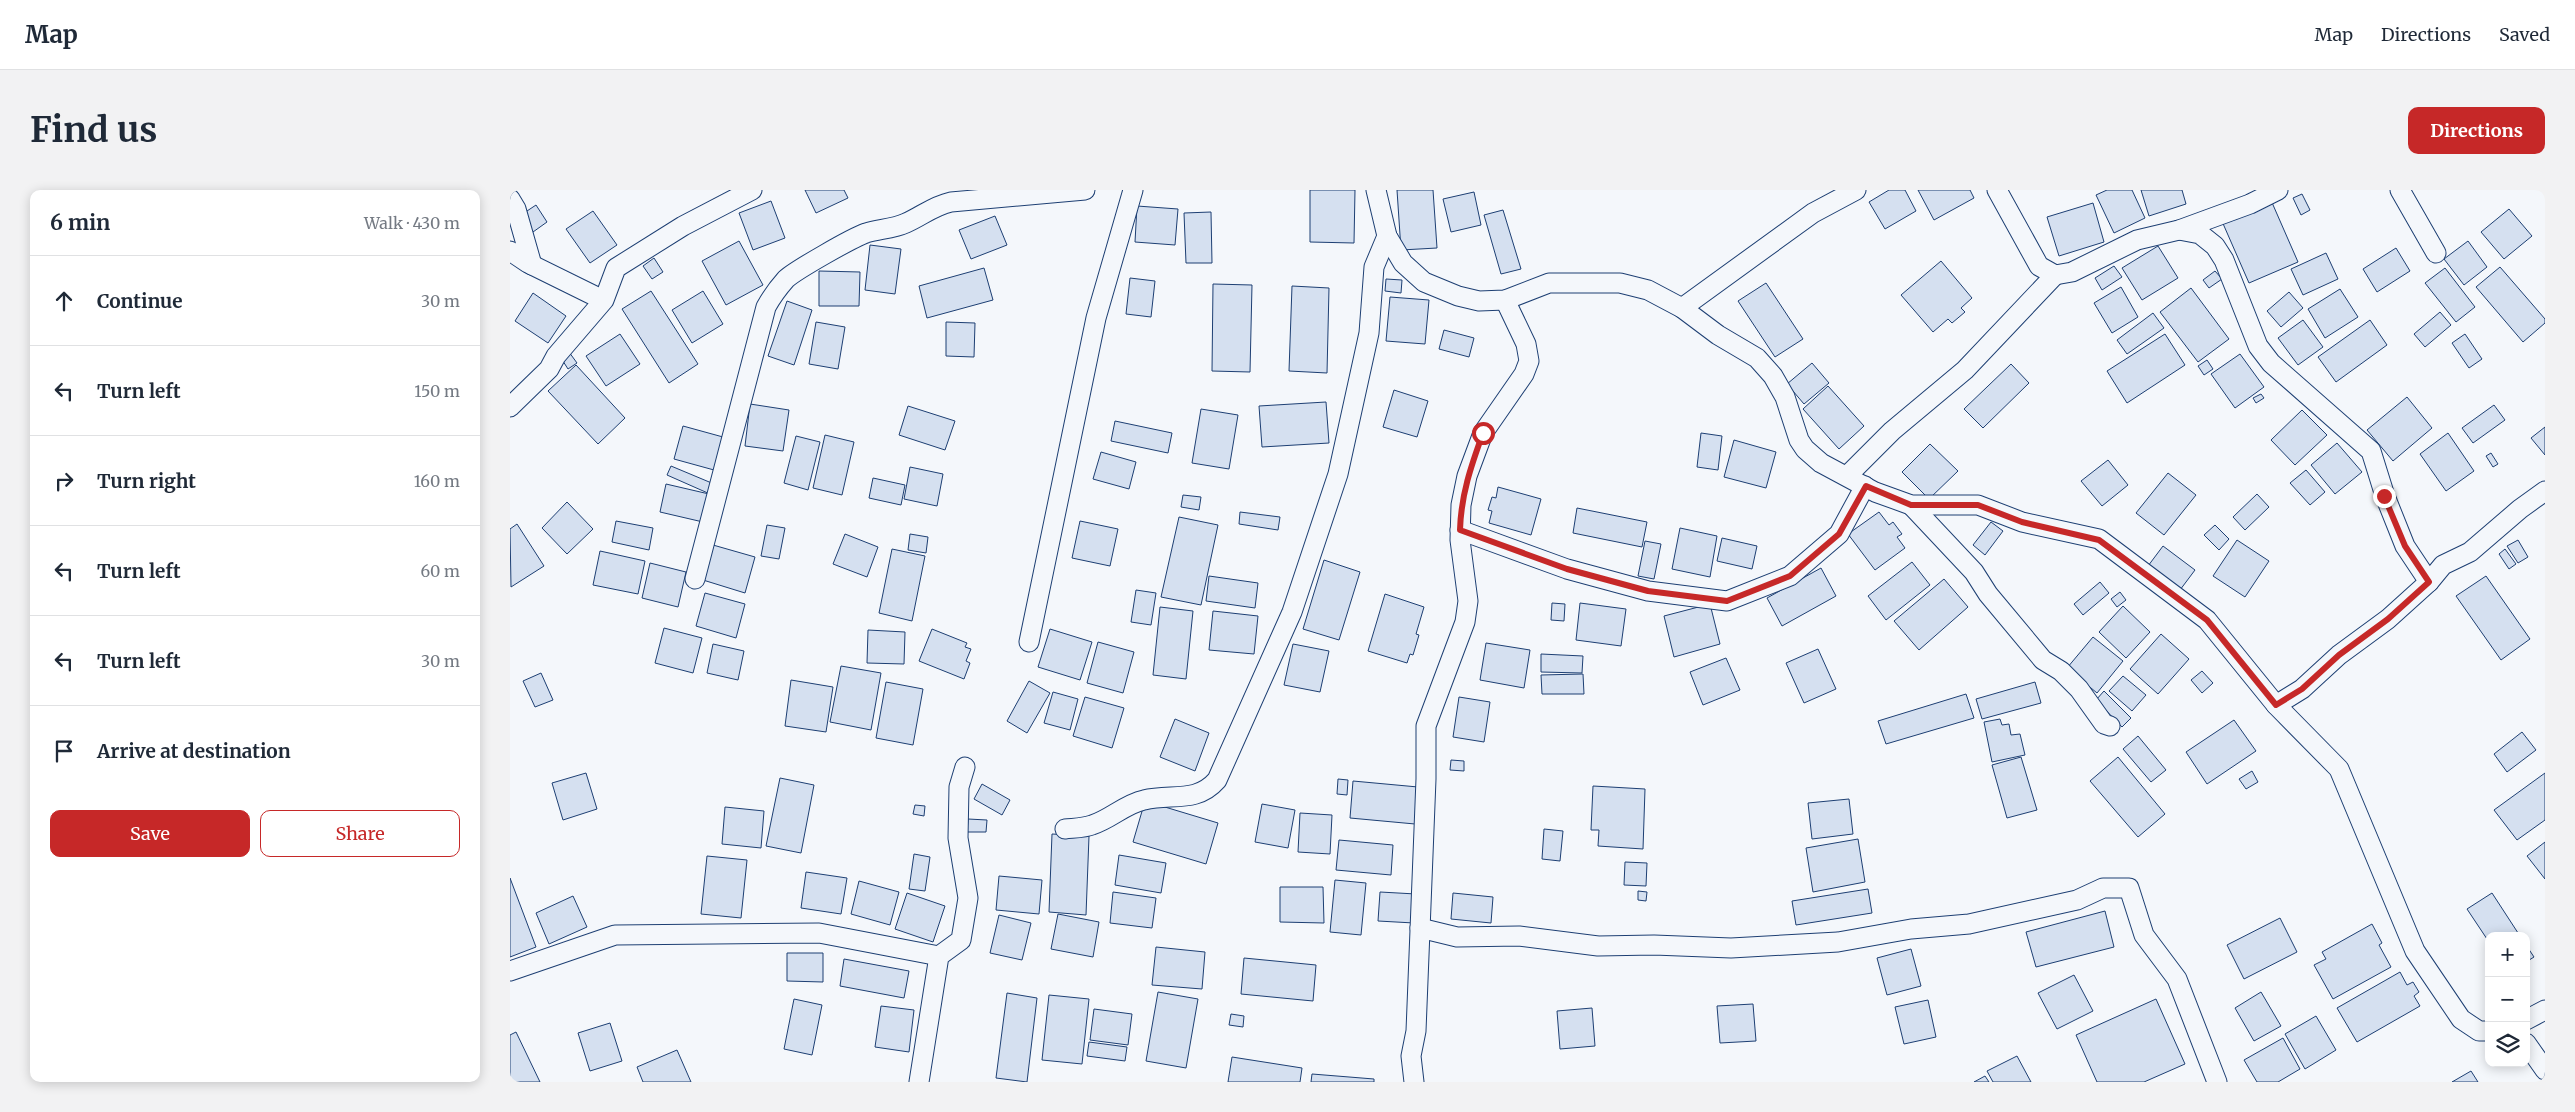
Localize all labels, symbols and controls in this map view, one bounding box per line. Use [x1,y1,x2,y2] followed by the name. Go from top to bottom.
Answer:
[25,19,78,50] text: Map
[2315,23,2353,46] text: Map
[2381,23,2471,46] text: Directions
[2499,23,2550,46] text: Saved
[2408,107,2545,154] button: Directions
[30,108,157,152] text: Find us
[50,209,110,236] text: 6 min
[364,213,460,233] text: Walk · 430 m
[50,287,78,315] icon: ahead
[97,289,183,313] text: Continue
[421,291,460,311] text: 30 m
[50,377,78,405] icon: left
[97,379,181,403] text: Turn left
[414,381,460,401] text: 150 m
[1472,422,1495,445] route start
[50,467,78,495] icon: right
[97,469,196,493] text: Turn right
[414,471,460,491] text: 160 m
[2373,485,2396,508] route end
[50,557,78,585] icon: left
[97,559,181,583] text: Turn left
[420,561,460,581] text: 60 m
[50,647,78,675] icon: left
[97,649,181,673] text: Turn left
[421,651,460,671] text: 30 m
[50,737,78,765] icon: arrive
[97,739,291,763] text: Arrive at destination
[50,810,250,857] button: Save
[260,810,460,857] button: Share
[2485,932,2530,1067] map controls
[2485,932,2530,977] button: +
[2485,977,2530,1022] button: −
[2485,1022,2530,1067] button: layers

